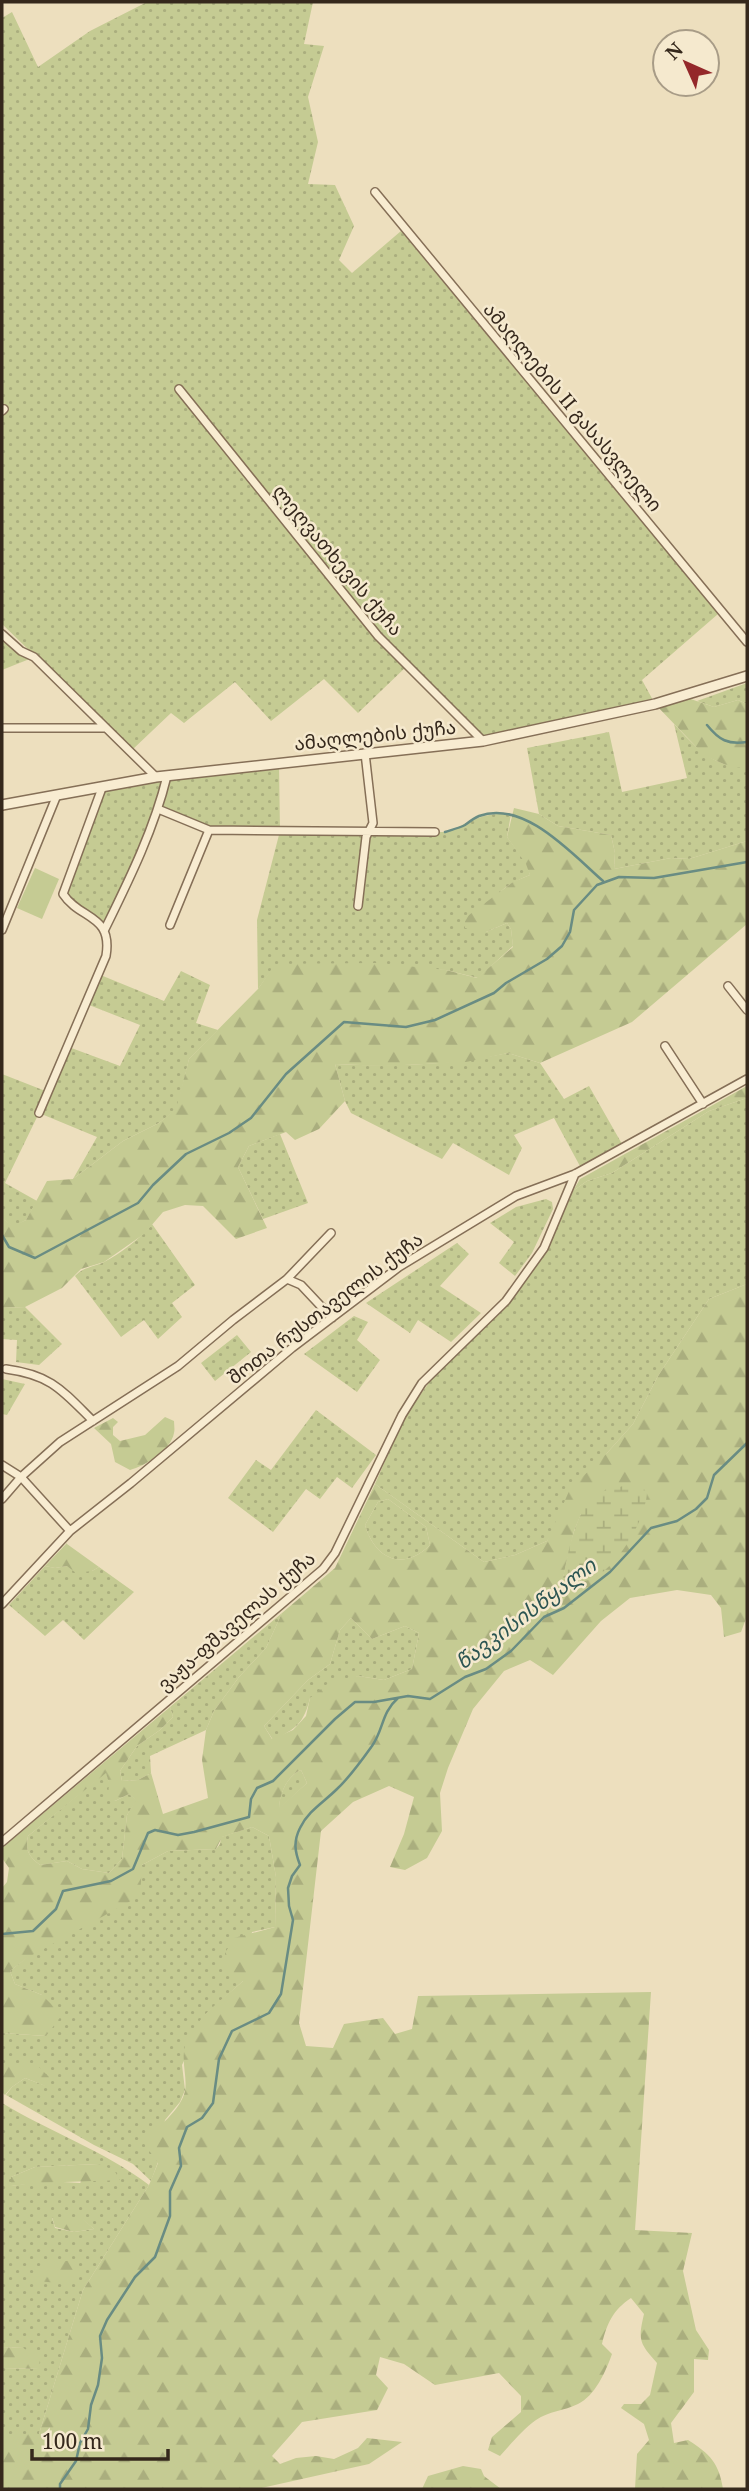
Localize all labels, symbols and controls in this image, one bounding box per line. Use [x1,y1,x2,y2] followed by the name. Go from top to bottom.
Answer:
[651,28,721,98] north arrow
[659,36,688,65] text: N
[478,297,668,517] street label: ამაღლების II გასასვლელი
[267,479,409,641] street label: ლეღვათხევის ქუჩა
[293,714,457,756] street label: ამაღლების ქუჩა
[222,1226,428,1390] street label: შოთა რუსთაველის ქუჩა
[152,1545,320,1697] street label: ვაჟა-ფშაველას ქუჩა
[449,1551,602,1675] water label: წავკისისწყალი
[32,2418,168,2462] scale bar
[42,2427,103,2455] text: 100 m

